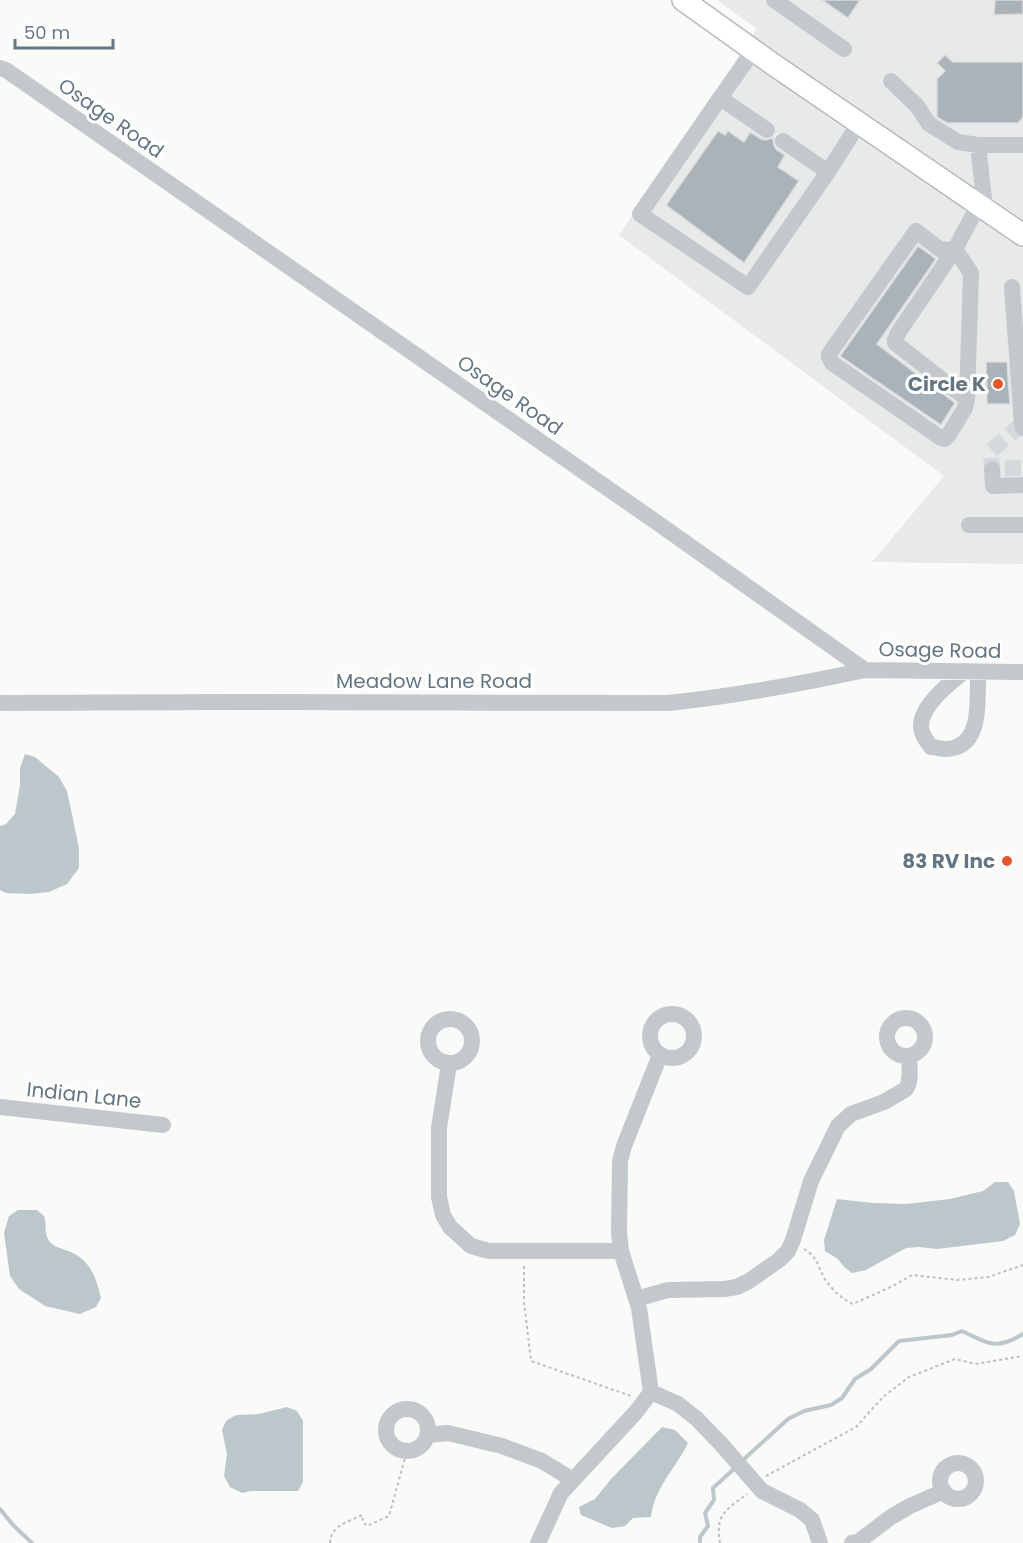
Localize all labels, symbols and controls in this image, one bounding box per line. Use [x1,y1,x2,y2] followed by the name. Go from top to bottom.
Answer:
[15,12,112,50] scale bar
[24,20,70,45] text: 50 m
[53,71,169,165] street label: Osage Road
[452,348,568,442] street label: Osage Road
[908,370,986,398] place label: Circle K
[991,377,1005,391] marker: Circle K
[878,635,1002,665] street label: Osage Road
[336,667,532,695] street label: Meadow Lane Road
[902,847,995,875] place label: 83 RV Inc
[1000,854,1014,868] marker: 83 RV Inc
[25,1075,143,1115] street label: Indian Lane

